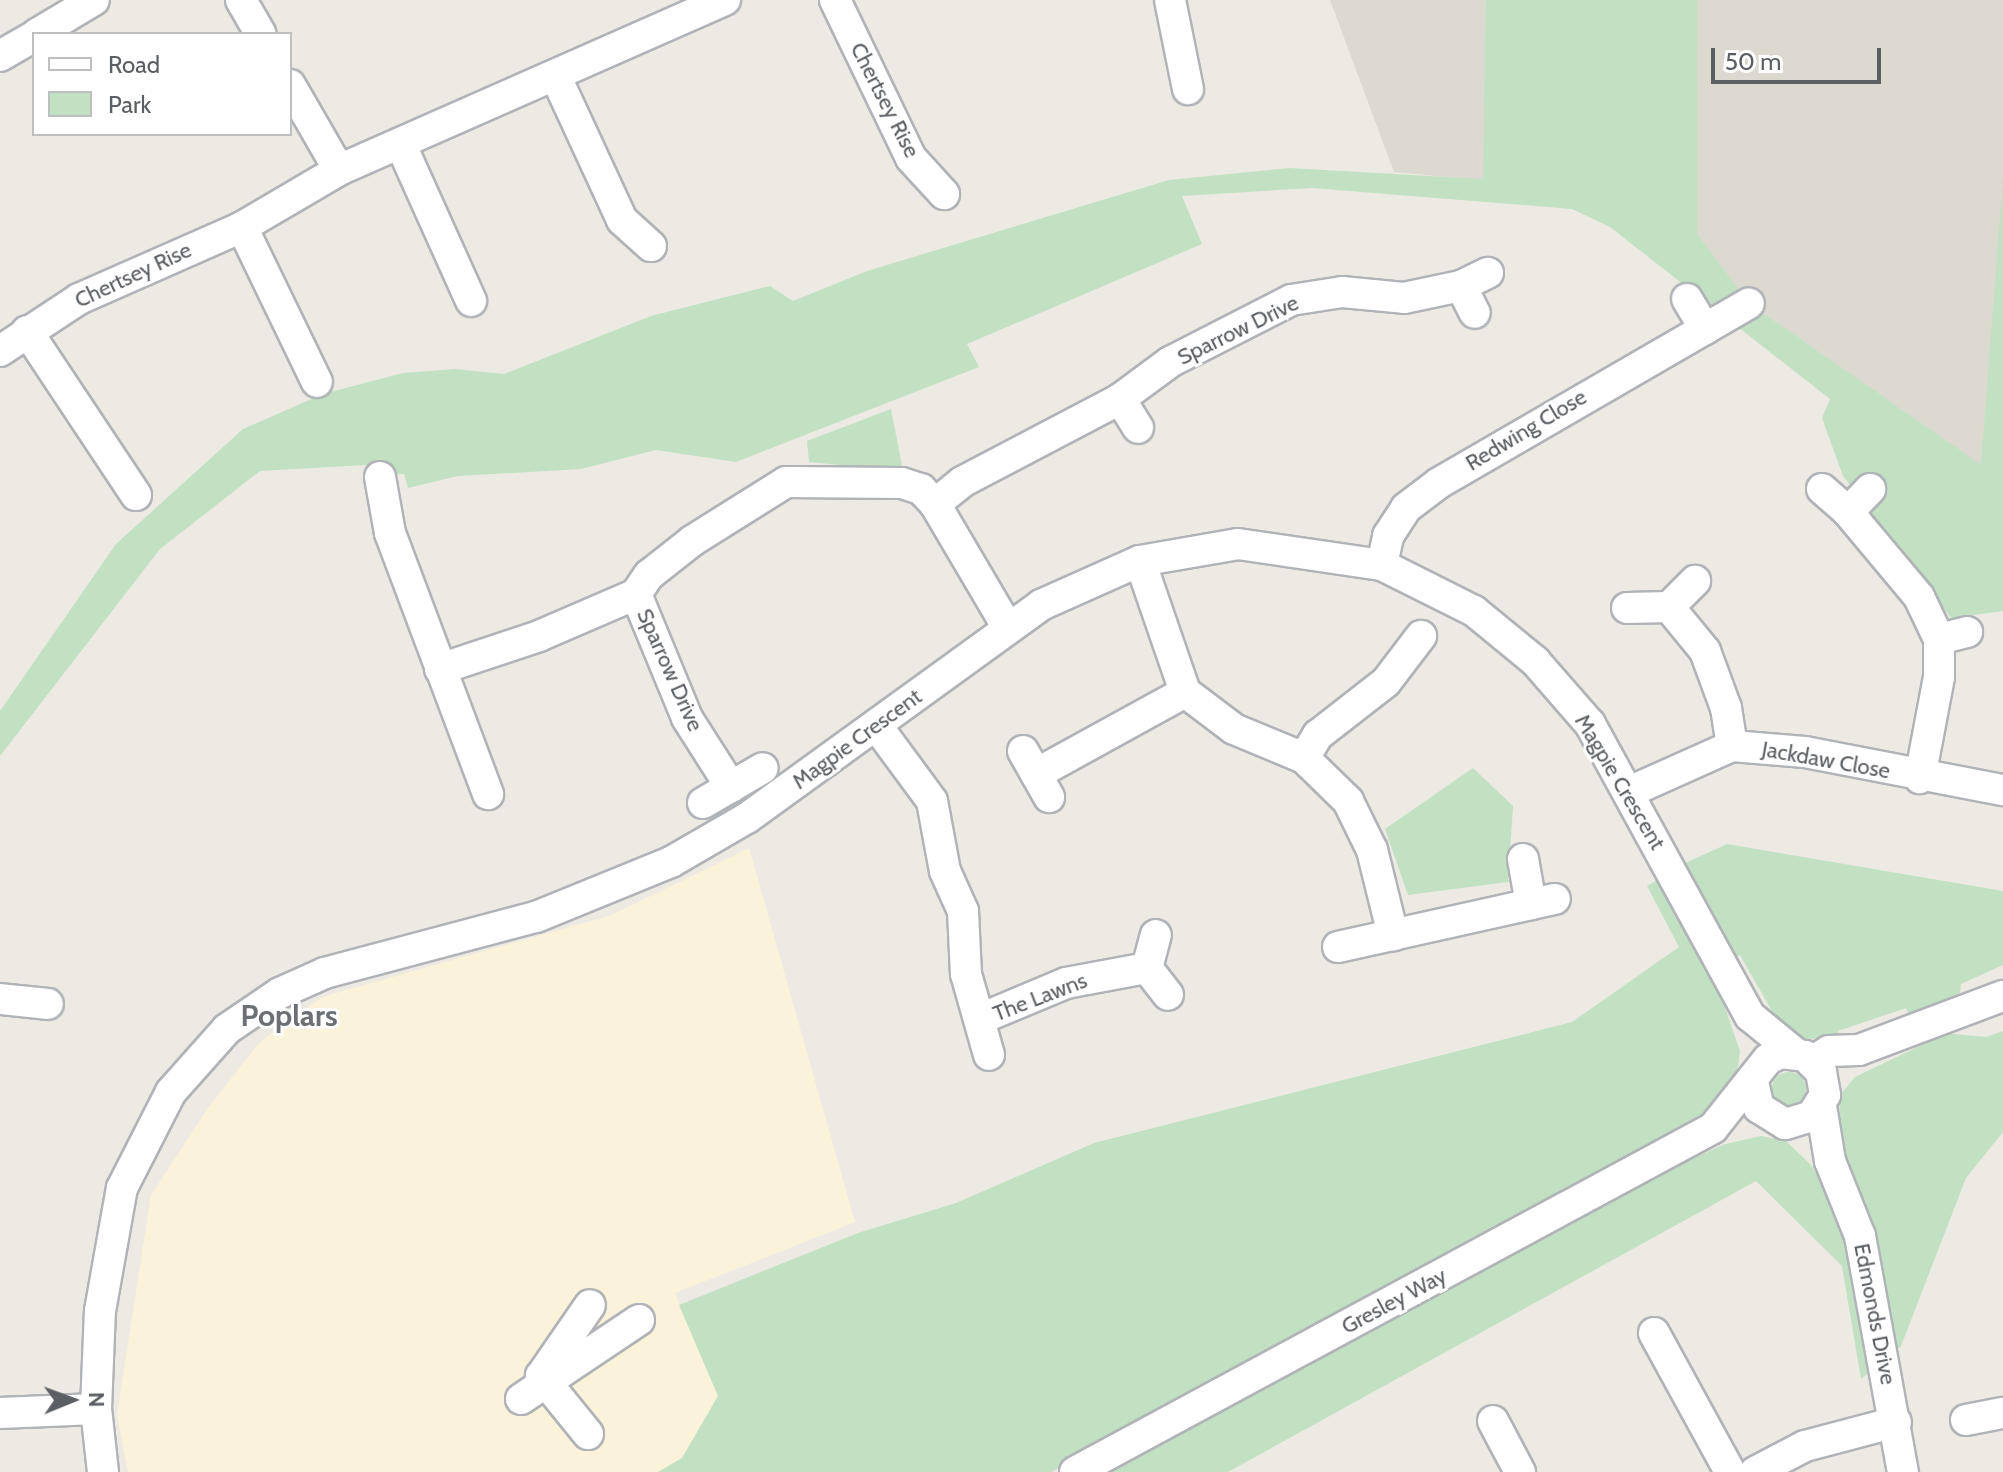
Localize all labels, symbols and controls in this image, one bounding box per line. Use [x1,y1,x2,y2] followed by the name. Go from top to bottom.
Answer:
[32,32,292,136] legend
[1715,32,1885,82] scale bar
[845,38,925,162] street label: Chertsey Rise
[1725,47,1781,76] text: 50 m
[108,50,160,79] text: Road
[108,90,151,119] text: Park
[71,237,195,313] street label: Chertsey Rise
[1173,289,1303,371] street label: Sparrow Drive
[1461,384,1591,476] street label: Redwing Close
[631,605,709,735] street label: Sparrow Drive
[787,683,927,795] street label: Magpie Crescent
[1569,709,1671,855] street label: Magpie Crescent
[1760,736,1892,784] street label: Jackdaw Close
[989,967,1091,1027] street label: The Lawns
[240,998,338,1034] district label: Poplars
[1848,1241,1902,1387] street label: Edmonds Drive
[1337,1262,1451,1340] street label: Gresley Way
[32,1360,112,1440] north arrow
[83,1392,110,1408] text: N

